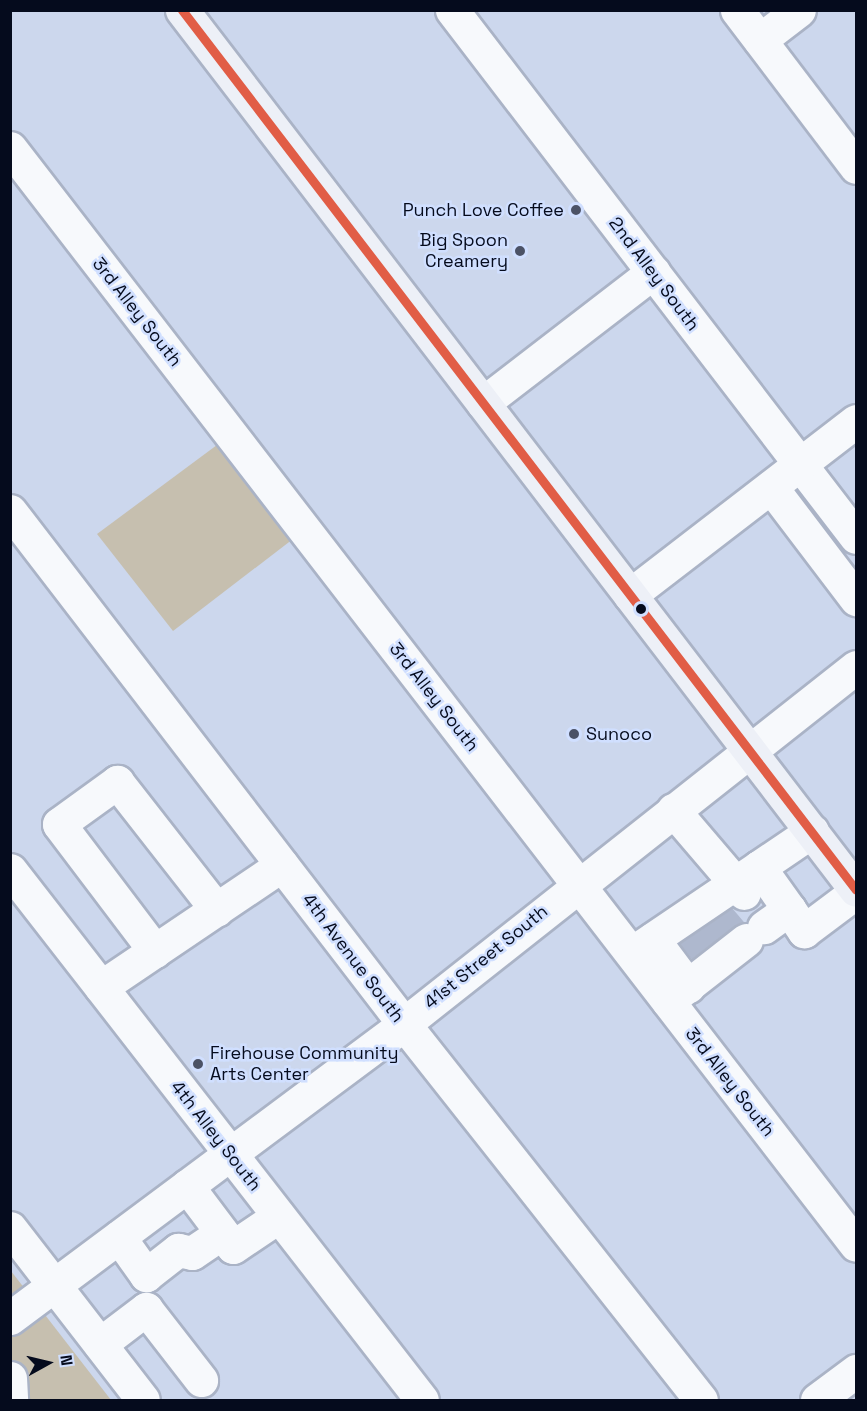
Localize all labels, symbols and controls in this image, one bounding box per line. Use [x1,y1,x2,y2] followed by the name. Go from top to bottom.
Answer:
[403,199,564,221] place label: Punch Love Coffee
[569,203,583,217] marker: Punch Love Coffee
[604,213,704,335] street label: 2nd Alley South
[420,230,508,272] place label: Big Spoon Creamery
[513,244,527,258] marker: Big Spoon Creamery
[88,253,186,371] street label: 3rd Alley South
[635,603,647,615] unlabelled marker
[385,638,483,756] street label: 3rd Alley South
[586,723,652,745] place label: Sunoco
[567,727,581,741] marker: Sunoco
[297,889,409,1027] street label: 4th Avenue South
[420,901,552,1013] street label: 41st Street South
[681,1023,779,1141] street label: 3rd Alley South
[210,1043,398,1086] place label: Firehouse Community Arts Center
[191,1057,205,1071] marker: Firehouse Community Arts Center
[166,1077,266,1195] street label: 4th Alley South
[18,1333,78,1393] north arrow
[55,1354,77,1367] text: N

